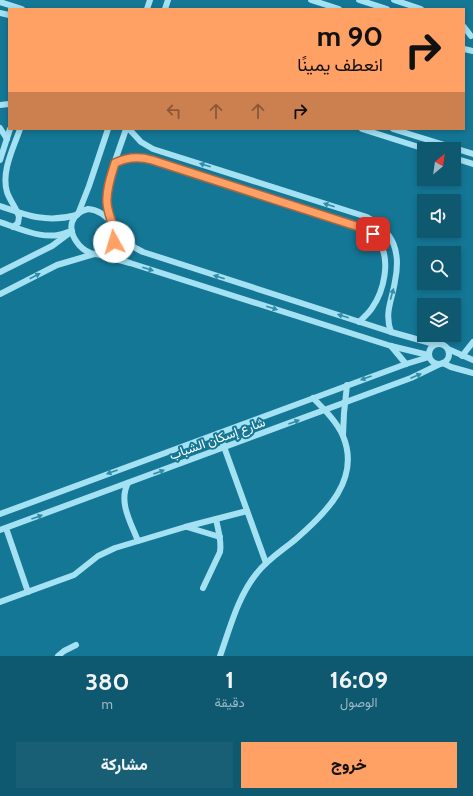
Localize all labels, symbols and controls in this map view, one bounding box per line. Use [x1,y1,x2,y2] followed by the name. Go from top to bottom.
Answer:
[317,19,383,53] text: 90 m
[397,24,449,76] icon: right
[297,54,383,76] text: انعطف يمينًا
[163,100,185,122] icon: left
[205,100,227,122] icon: ahead
[247,100,269,122] icon: ahead
[289,100,311,122] icon: right
[417,142,461,186] north arrow
[417,142,461,342] map controls
[199,162,211,168] one-way arrow
[417,194,461,238] button: sound
[323,202,335,208] one-way arrow
[356,217,390,251] pin
[93,221,135,263] position arrow
[362,223,384,245] icon: arrive
[417,246,461,290] button: search
[142,266,154,272] one-way arrow
[29,273,41,280] one-way arrow
[213,274,225,280] one-way arrow
[389,288,395,300] one-way arrow
[417,298,461,342] button: layers
[266,305,278,311] one-way arrow
[337,313,349,319] one-way arrow
[410,373,422,379] one-way arrow
[359,376,371,382] one-way arrow
[167,413,268,465] street label: شارع إسكان الشباب
[288,418,300,424] one-way arrow
[153,468,165,474] one-way arrow
[106,470,118,476] one-way arrow
[31,513,43,519] one-way arrow
[225,665,234,694] text: 1
[330,665,388,694] text: 16:09
[85,667,130,696] text: 380
[215,694,245,710] text: دقيقة
[340,694,378,710] text: الوصول
[102,696,113,712] text: m
[16,742,233,788] button: مشاركة
[241,742,457,788] button: خروج

